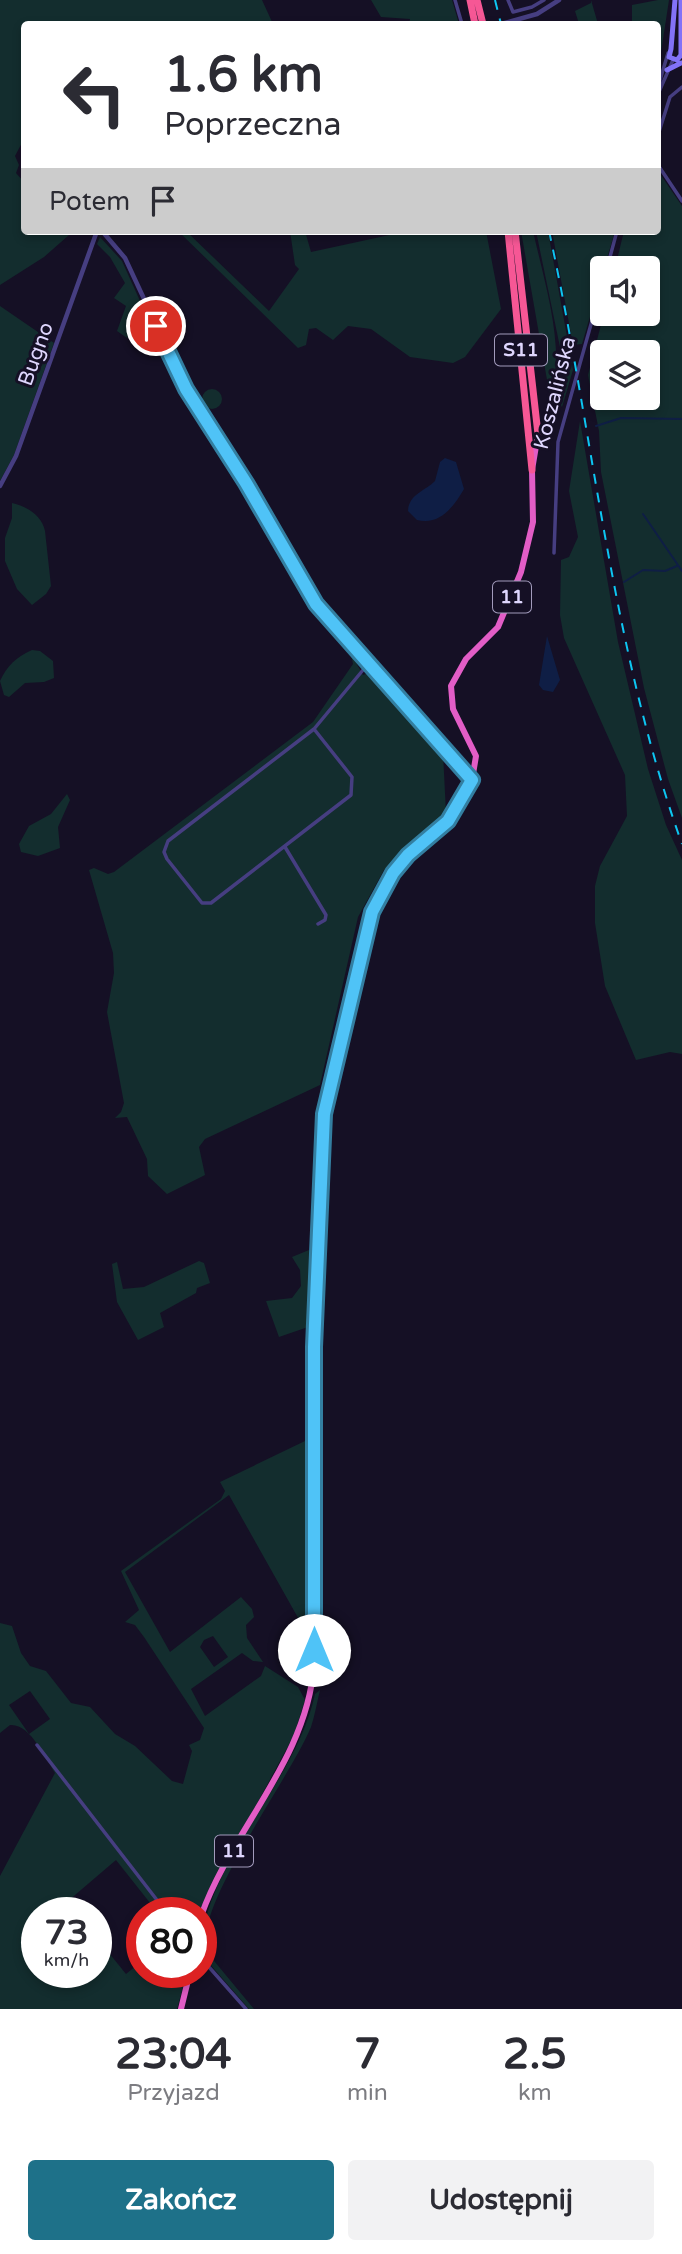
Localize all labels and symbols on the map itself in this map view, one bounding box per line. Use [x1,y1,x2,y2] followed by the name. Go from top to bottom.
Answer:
[126,296,186,356] pin
[13,319,59,389] street label: Bugno
[495,334,547,366] road number: S11
[529,334,581,452] street label: Koszalińska
[493,582,531,612] road number: 11
[277,1613,351,1687] position arrow
[215,1836,253,1867] road number: 11
[126,1897,217,1988] speed limit sign: 80

